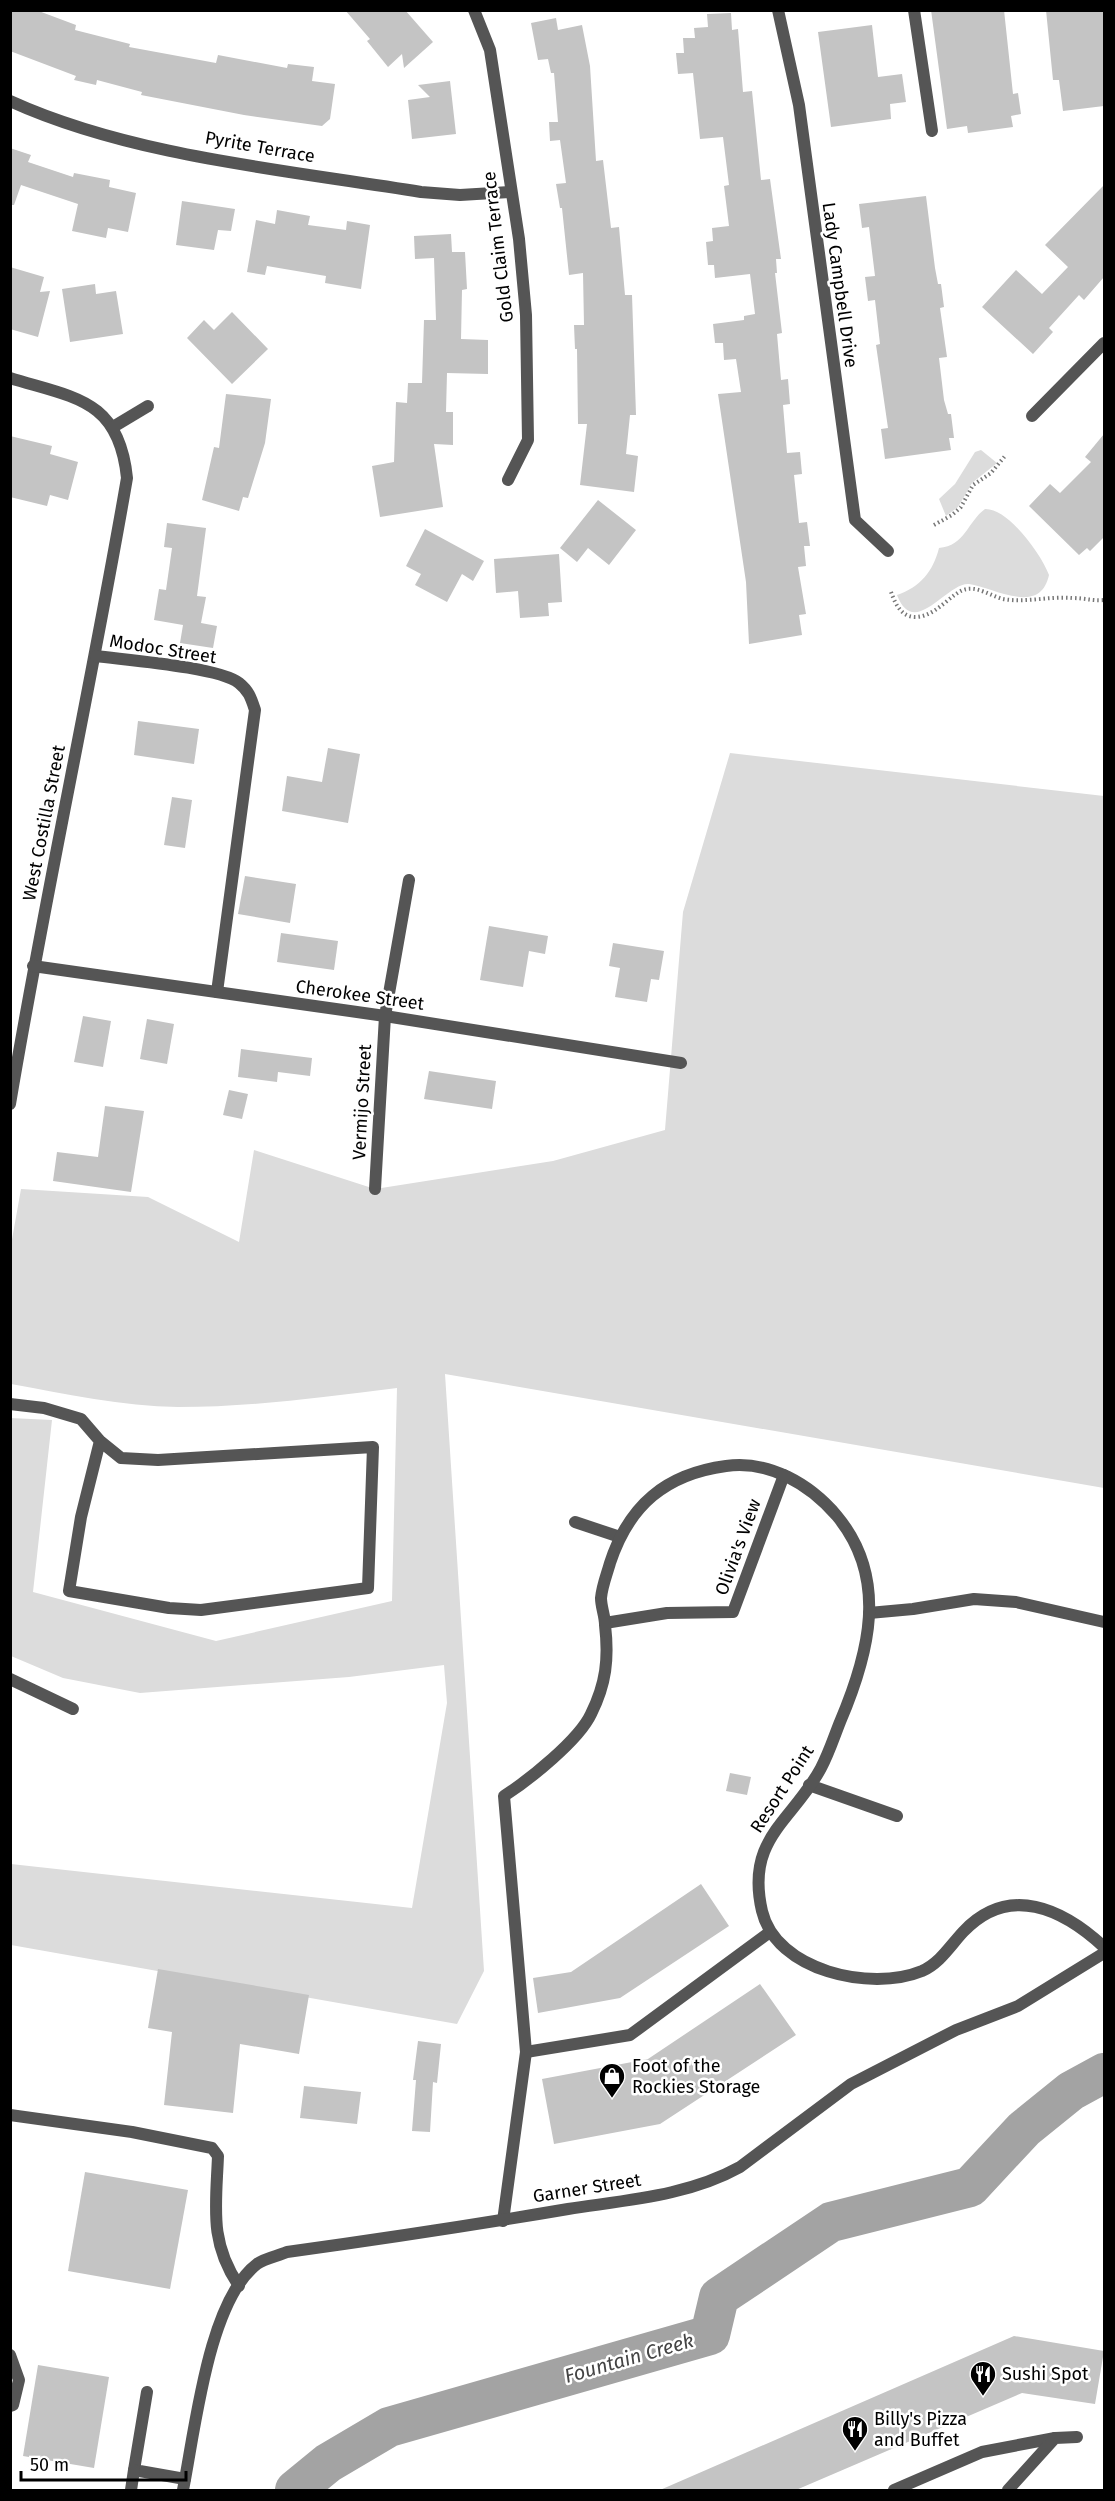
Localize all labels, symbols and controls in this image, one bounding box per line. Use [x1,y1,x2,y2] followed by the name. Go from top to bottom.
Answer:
[203,127,317,167] street label: Pyrite Terrace
[478,170,518,324] street label: Gold Claim Terrace
[817,201,863,369] street label: Lady Campbell Drive
[108,630,219,668] street label: Modoc Street
[18,743,70,903] street label: West Costilla Street
[294,975,426,1015] street label: Cherokee Street
[348,1043,376,1160] street label: Vermijo Street
[710,1496,766,1598] street label: Olivia's View
[746,1741,819,1837] street label: Resort Point
[632,2055,760,2098] place label: Foot of the Rockies Storage
[597,2061,627,2099] shop icon: Foot of the Rockies Storage
[531,2169,643,2207] street label: Garner Street
[562,2328,697,2388] water label: Fountain Creek
[968,2359,998,2397] restaurant icon: Sushi Spot
[1002,2363,1089,2385] place label: Sushi Spot
[874,2408,967,2451] place label: Billy's Pizza and Buffet
[840,2414,870,2452] restaurant icon: Billy's Pizza and Buffet
[21,2444,186,2482] scale bar
[30,2454,69,2476] text: 50 m

